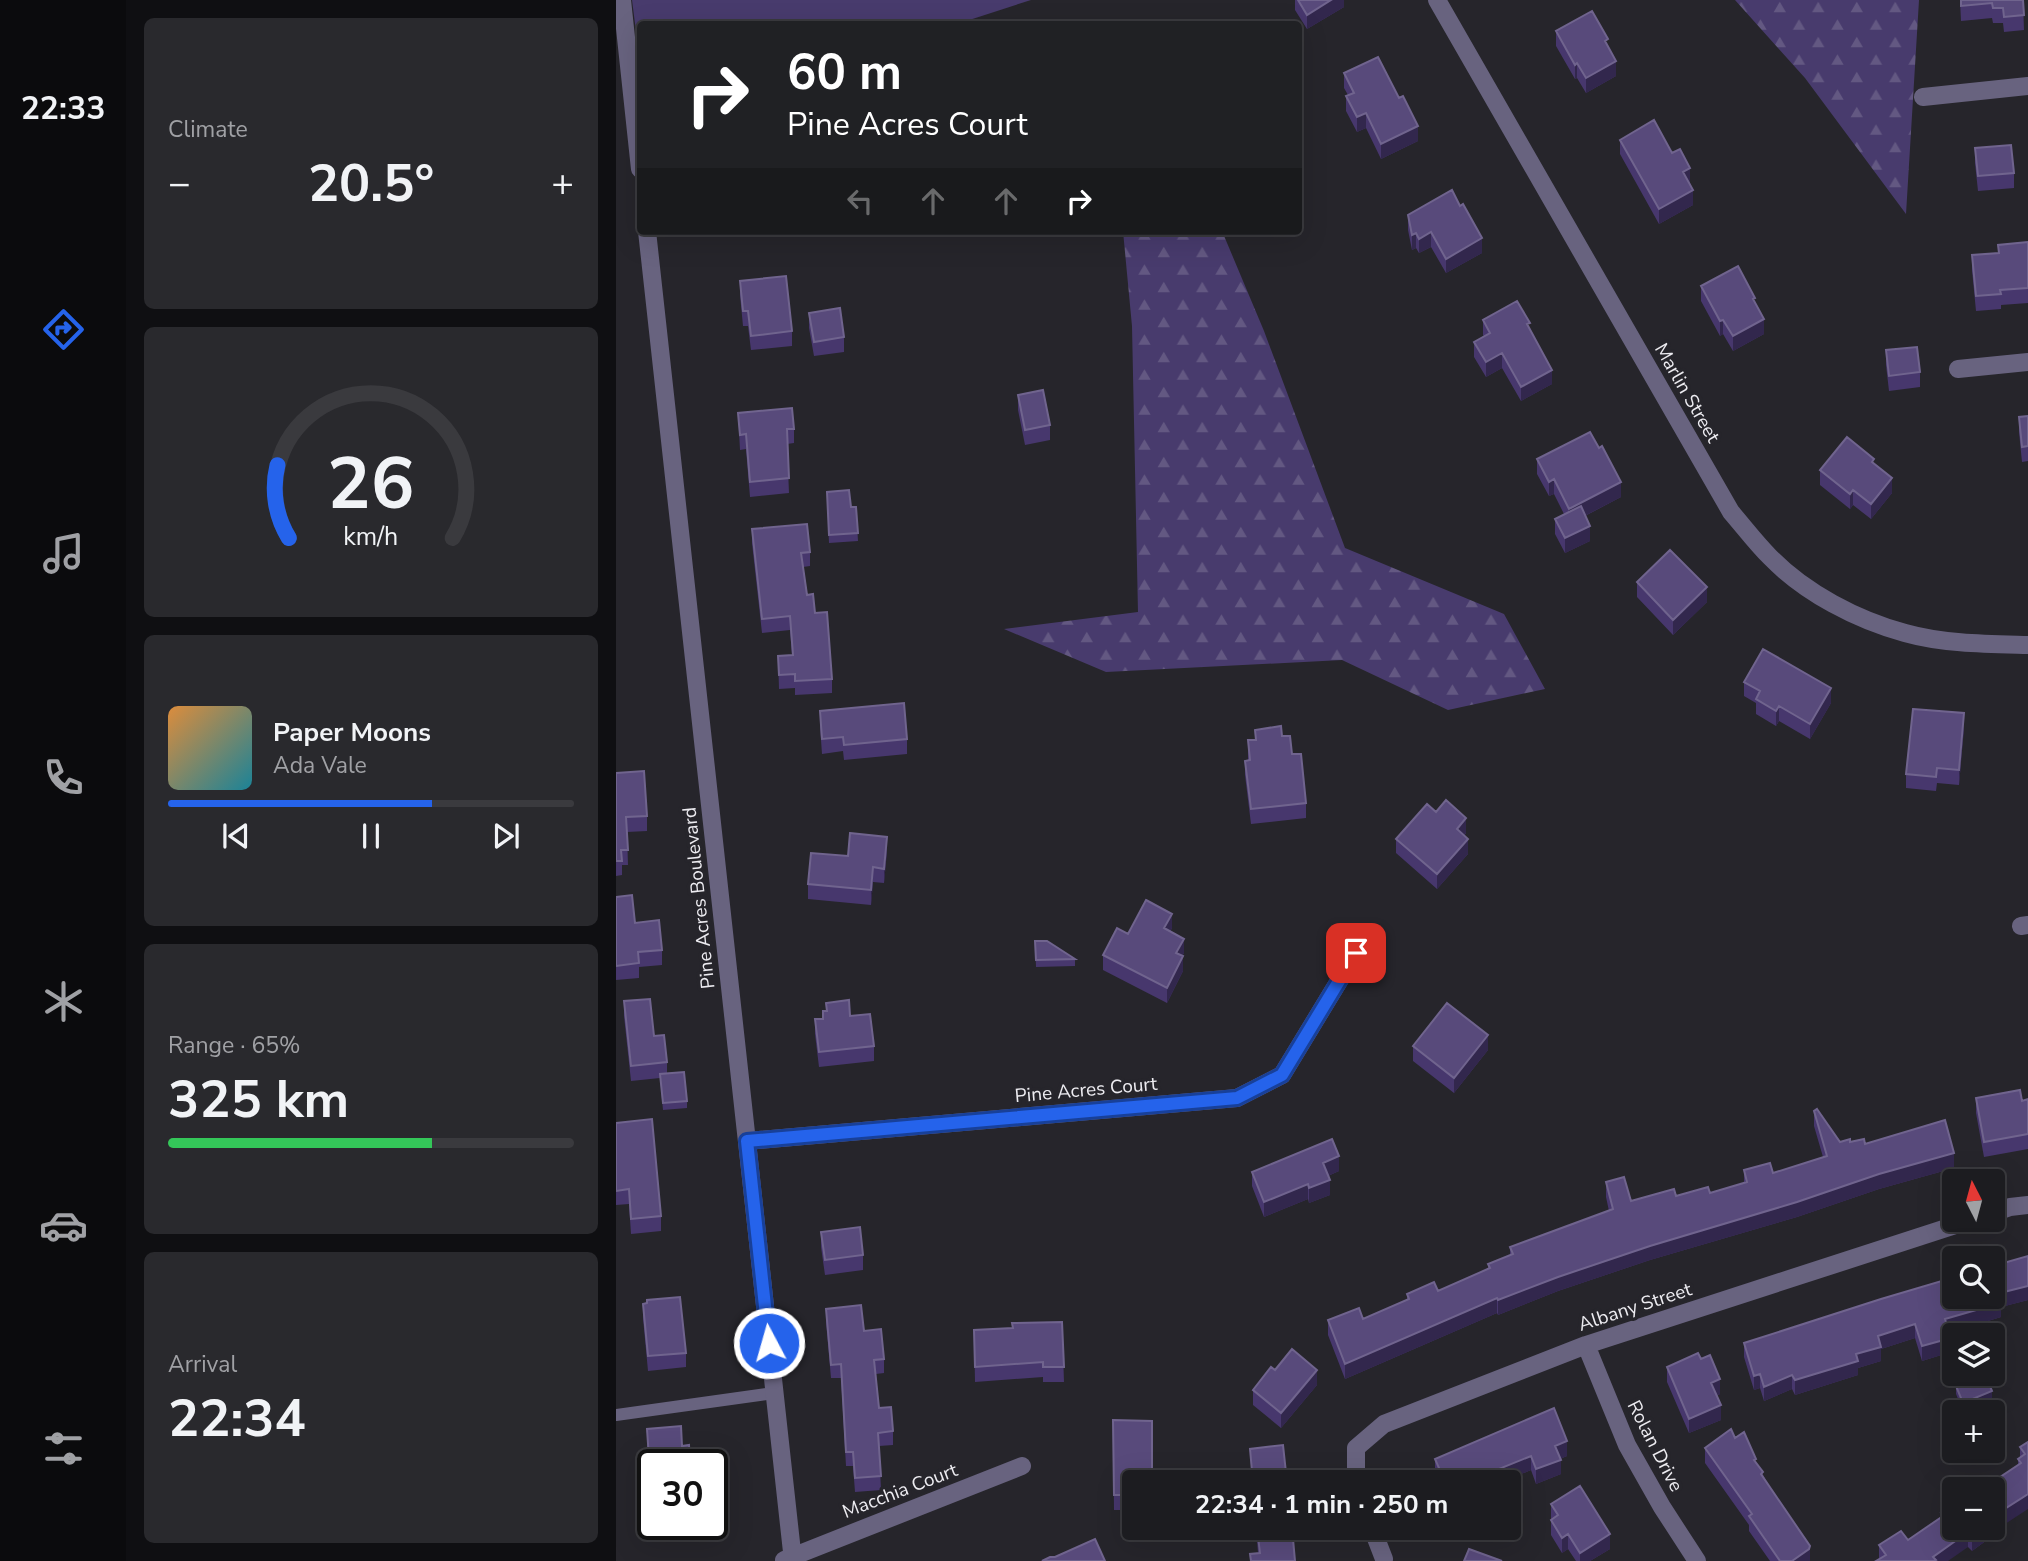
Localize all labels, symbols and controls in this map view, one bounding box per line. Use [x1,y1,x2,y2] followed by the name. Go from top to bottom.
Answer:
[787,39,902,106] text: 60 m
[672,49,763,140] icon: right
[21,87,105,130] text: 22:33
[787,103,1028,146] text: Pine Acres Court
[168,114,248,145] text: Climate
[308,148,434,219] text: 20.5°
[168,158,191,209] text: −
[551,158,574,209] text: +
[841,182,879,220] icon: left
[914,182,952,220] icon: ahead
[987,182,1025,220] icon: ahead
[1060,182,1098,220] icon: right
[39,305,88,354] icon: directions
[1648,339,1726,448] street label: Marlin Street
[327,434,415,534] text: 26
[343,520,399,554] text: km/h
[39,529,88,578] icon: music
[273,715,431,750] text: Paper Moons
[273,750,367,781] text: Ada Vale
[39,753,88,802] icon: phone
[677,806,721,990] street label: Pine Acres Boulevard
[217,817,255,855] icon: previous
[352,817,390,855] icon: pause
[487,817,525,855] icon: next
[1326,923,1386,983] pin
[1337,934,1375,972] icon: arrive
[39,977,88,1026] icon: climate
[168,1030,300,1061] text: Range · 65%
[168,1064,349,1135] text: 325 km
[1014,1071,1159,1109] street label: Pine Acres Court
[1942,1169,2006,1232] north arrow
[1942,1169,2005,1540] map controls
[39,1201,88,1250] icon: car
[1942,1246,2005,1309] button: search
[1575,1276,1695,1338] street label: Albany Street
[732,1306,806,1380] position arrow
[1942,1323,2005,1386] button: layers
[168,1349,237,1380] text: Arrival
[168,1383,306,1454] text: 22:34
[1621,1396,1689,1496] street label: Rolan Drive
[1942,1400,2005,1463] button: +
[39,1424,88,1473] icon: filters
[637,1449,728,1540] speed limit sign: 30
[839,1457,962,1525] street label: Macchia Court
[1942,1477,2005,1540] button: −
[1195,1487,1448,1522] text: 22:34 · 1 min · 250 m

